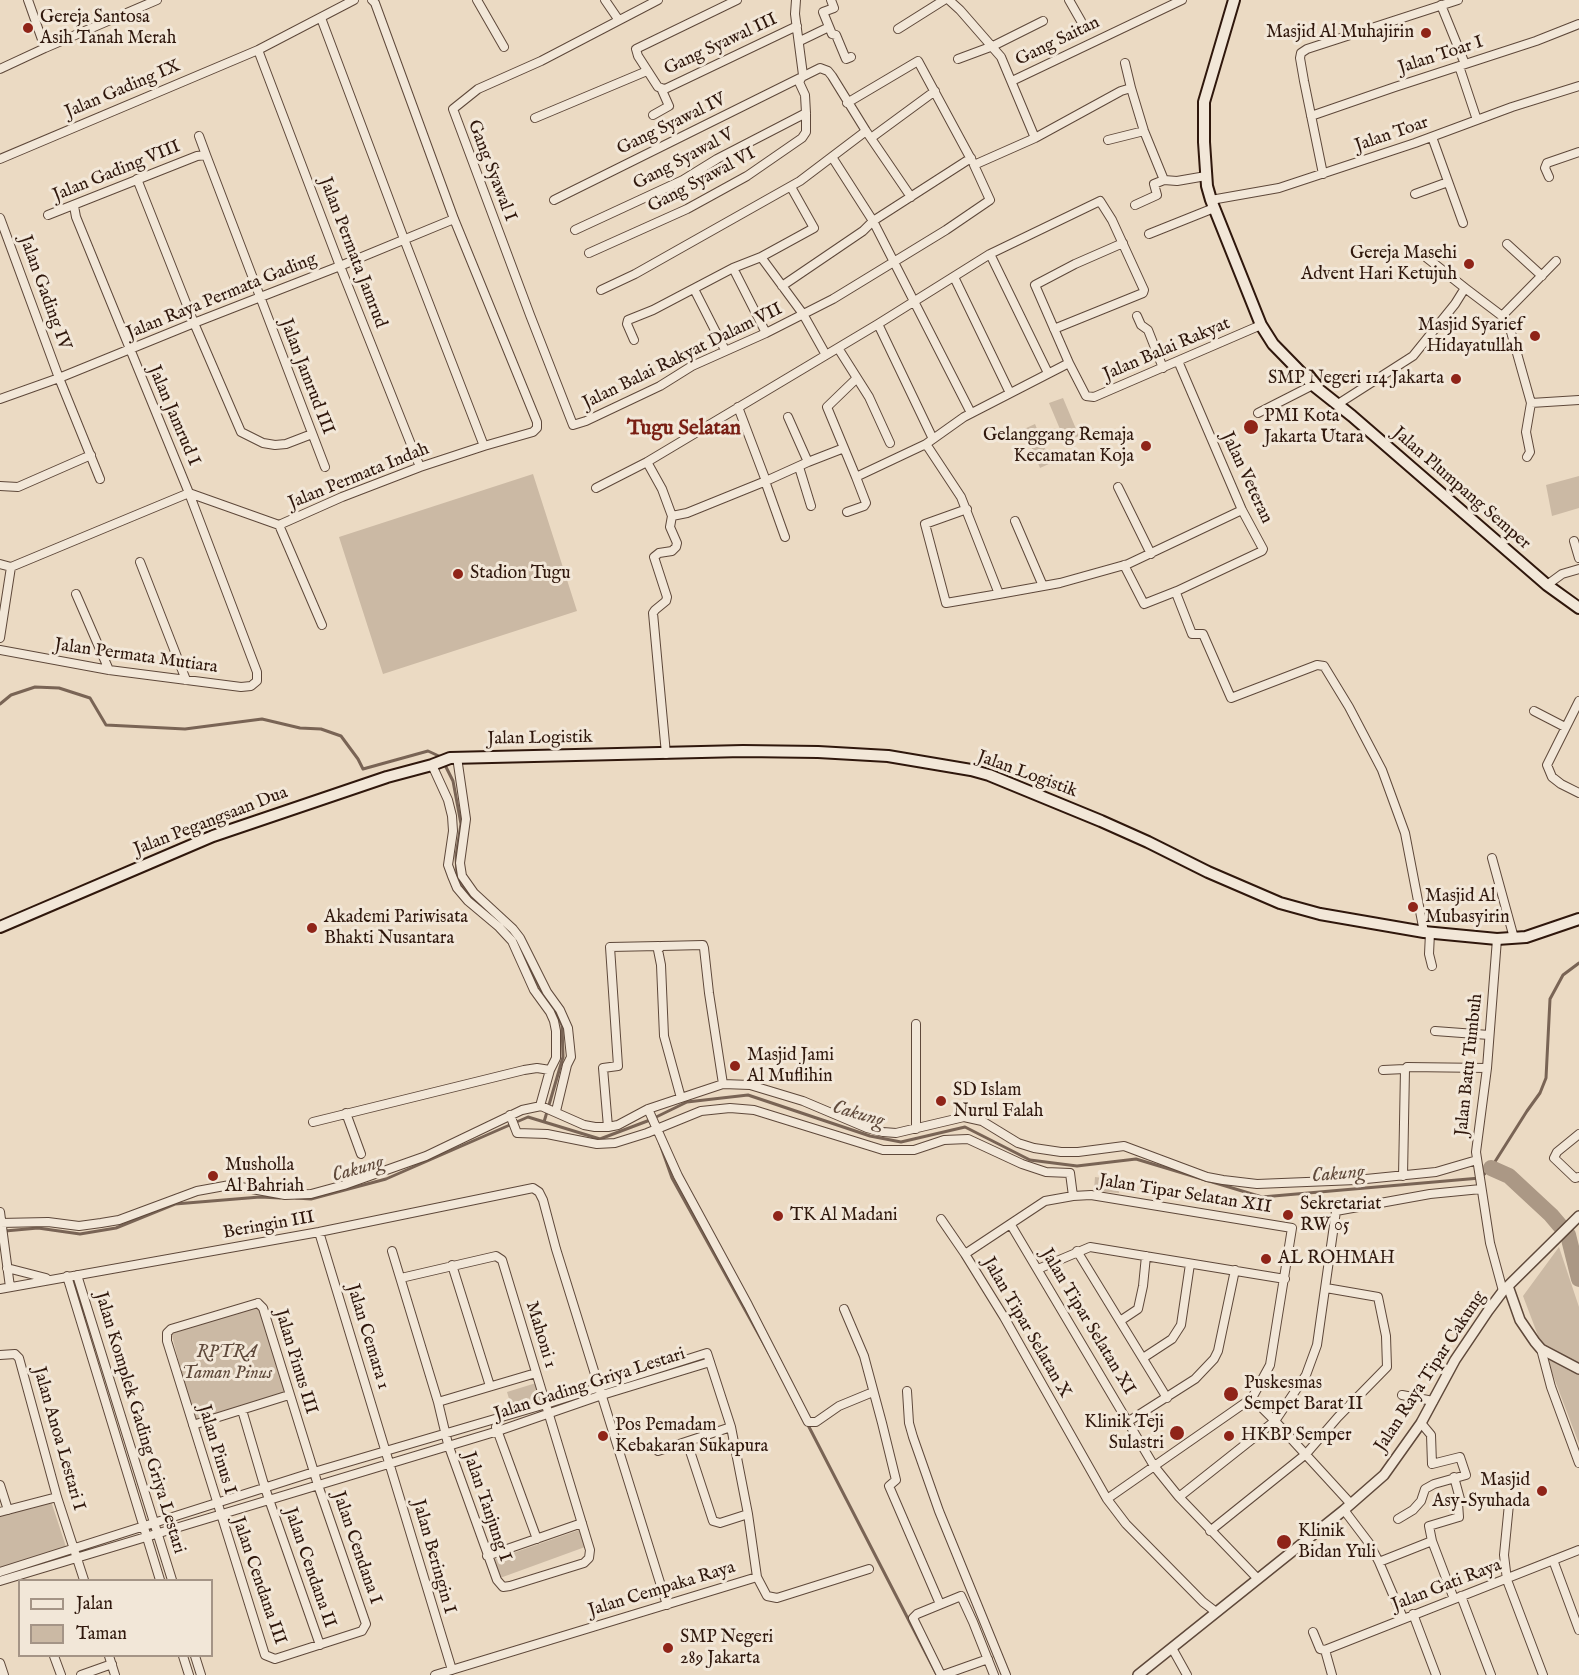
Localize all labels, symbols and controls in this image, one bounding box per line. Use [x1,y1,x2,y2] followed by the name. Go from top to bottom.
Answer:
[40,7,176,50] place label: Gereja Santosa Asih Tanah Merah
[661,9,781,81] street label: Gang Syawal III
[1013,12,1103,72] street label: Gang Saitan
[21,21,35,35] marker: Gereja Santosa Asih Tanah Merah
[1266,22,1414,44] place label: Masjid Al Muhajirin
[1419,26,1433,40] marker: Masjid Al Muhajirin
[1396,32,1486,80] street label: Jalan Toar I
[62,56,184,124] street label: Jalan Gading IX
[614,89,730,161] street label: Gang Syawal IV
[1352,112,1432,158] street label: Jalan Toar
[462,117,520,225] street label: Gang Syawal I
[630,124,738,196] street label: Gang Syawal V
[50,137,184,207] street label: Jalan Gading VIII
[645,144,759,218] street label: Gang Syawal VI
[313,175,391,331] street label: Jalan Permata Jamrud
[13,233,75,353] street label: Jalan Gading IV
[1301,243,1457,286] place label: Gereja Masehi Advent Hari Ketujuh
[124,249,320,345] street label: Jalan Raya Permata Gading
[1462,257,1476,271] marker: Gereja Masehi Advent Hari Ketujuh
[580,299,786,415] street label: Jalan Balai Rakyat Dalam VII
[1100,314,1234,386] street label: Jalan Balai Rakyat
[1418,315,1523,358] place label: Masjid Syarief Hidayatullah
[274,316,338,438] street label: Jalan Jamrud III
[1528,329,1542,343] marker: Masjid Syarief Hidayatullah
[142,363,204,469] street label: Jalan Jamrud I
[1268,368,1444,390] place label: SMP Negeri 114 Jakarta
[1449,372,1463,386] marker: SMP Negeri 114 Jakarta
[1264,406,1364,448] place label: PMI Kota Jakarta Utara
[627,417,741,443] district label: Tugu Selatan
[1242,418,1260,436] marker: PMI Kota Jakarta Utara
[1387,423,1535,555] street label: Jalan Plumpang Semper
[983,425,1134,468] place label: Gelanggang Remaja Kecamatan Koja
[1215,429,1277,527] street label: Jalan Veteran
[286,439,432,515] street label: Jalan Permata Indah
[1139,439,1153,453] marker: Gelanggang Remaja Kecamatan Koja
[470,563,571,585] place label: Stadion Tugu
[451,567,465,581] marker: Stadion Tugu
[53,635,219,679] street label: Jalan Permata Mutiara
[487,727,593,751] street label: Jalan Logistik
[974,747,1080,803] street label: Jalan Logistik
[131,783,291,861] street label: Jalan Pegangsaan Dua
[1425,886,1509,928] place label: Masjid Al Mubasyirin
[1406,900,1420,914] marker: Masjid Al Mubasyirin
[324,907,468,950] place label: Akademi Pariwisata Bhakti Nusantara
[305,921,319,935] marker: Akademi Pariwisata Bhakti Nusantara
[1452,993,1488,1137] street label: Jalan Batu Tumbuh
[747,1045,834,1088] place label: Masjid Jami Al Muflihin
[728,1059,742,1073] marker: Masjid Jami Al Muflihin
[953,1080,1043,1122] place label: SD Islam Nurul Falah
[934,1094,948,1108] marker: SD Islam Nurul Falah
[829,1096,887,1134] water label: Cakung
[329,1151,387,1189] water label: Cakung
[225,1155,304,1198] place label: Musholla Al Bahriah
[1311,1161,1365,1189] water label: Cakung
[206,1169,220,1183] marker: Musholla Al Bahriah
[1097,1171,1273,1219] street label: Jalan Tipar Selatan XII
[1300,1194,1381,1236] place label: Sekretariat RW 05
[790,1205,898,1227] place label: TK Al Madani
[222,1207,316,1245] street label: Beringin III
[1281,1208,1295,1222] marker: Sekretariat RW 05
[771,1209,785,1223] marker: TK Al Madani
[1035,1245,1139,1399] street label: Jalan Tipar Selatan XI
[1278,1248,1395,1270] place label: AL ROHMAH
[1259,1252,1273,1266] marker: AL ROHMAH
[977,1254,1075,1402] street label: Jalan Tipar Selatan X
[341,1282,393,1392] street label: Jalan Cemara 1
[1371,1288,1491,1456] street label: Jalan Raya Tipar Cakung
[89,1290,189,1556] street label: Jalan Komplek Gading Griya Lestari
[520,1299,560,1371] street label: Mahoni 1
[269,1307,321,1417] street label: Jalan Pinus III
[182,1342,272,1384] park label: RPTRA Taman Pinus
[492,1344,688,1426] street label: Jalan Gading Griya Lestari
[27,1365,89,1513] street label: Jalan Anoa Lestari I
[1244,1373,1363,1416] place label: Puskesmas Sempet Barat II
[1222,1385,1240,1403] marker: Puskesmas Sempet Barat II
[192,1402,240,1498] street label: Jalan Pinus I
[1084,1412,1164,1454] place label: Klinik Teji Sulastri
[615,1415,768,1458] place label: Pos Pemadam Kebakaran Sukapura
[1168,1424,1186,1442] marker: Klinik Teji Sulastri
[1241,1425,1352,1447] place label: HKBP Semper
[596,1429,610,1443] marker: Pos Pemadam Kebakaran Sukapura
[1222,1429,1236,1443] marker: HKBP Semper
[457,1449,515,1565] street label: Jalan Tanjung I
[1432,1470,1530,1512] place label: Masjid Asy-Syuhada
[1535,1484,1549,1498] marker: Masjid Asy-Syuhada
[327,1489,385,1607] street label: Jalan Cendana I
[406,1497,460,1617] street label: Jalan Beringin I
[278,1505,340,1631] street label: Jalan Cendana II
[226,1514,290,1648] street label: Jalan Cendana III
[1298,1521,1376,1564] place label: Klinik Bidan Yuli
[1275,1533,1293,1551] marker: Klinik Bidan Yuli
[1389,1555,1505,1617] street label: Jalan Gati Raya
[586,1557,738,1623] street label: Jalan Cempaka Raya
[18,1579,213,1657] legend
[76,1593,113,1616] text: Jalan
[76,1623,127,1646] text: Taman
[680,1627,773,1670] place label: SMP Negeri 289 Jakarta
[661,1641,675,1655] marker: SMP Negeri 289 Jakarta

